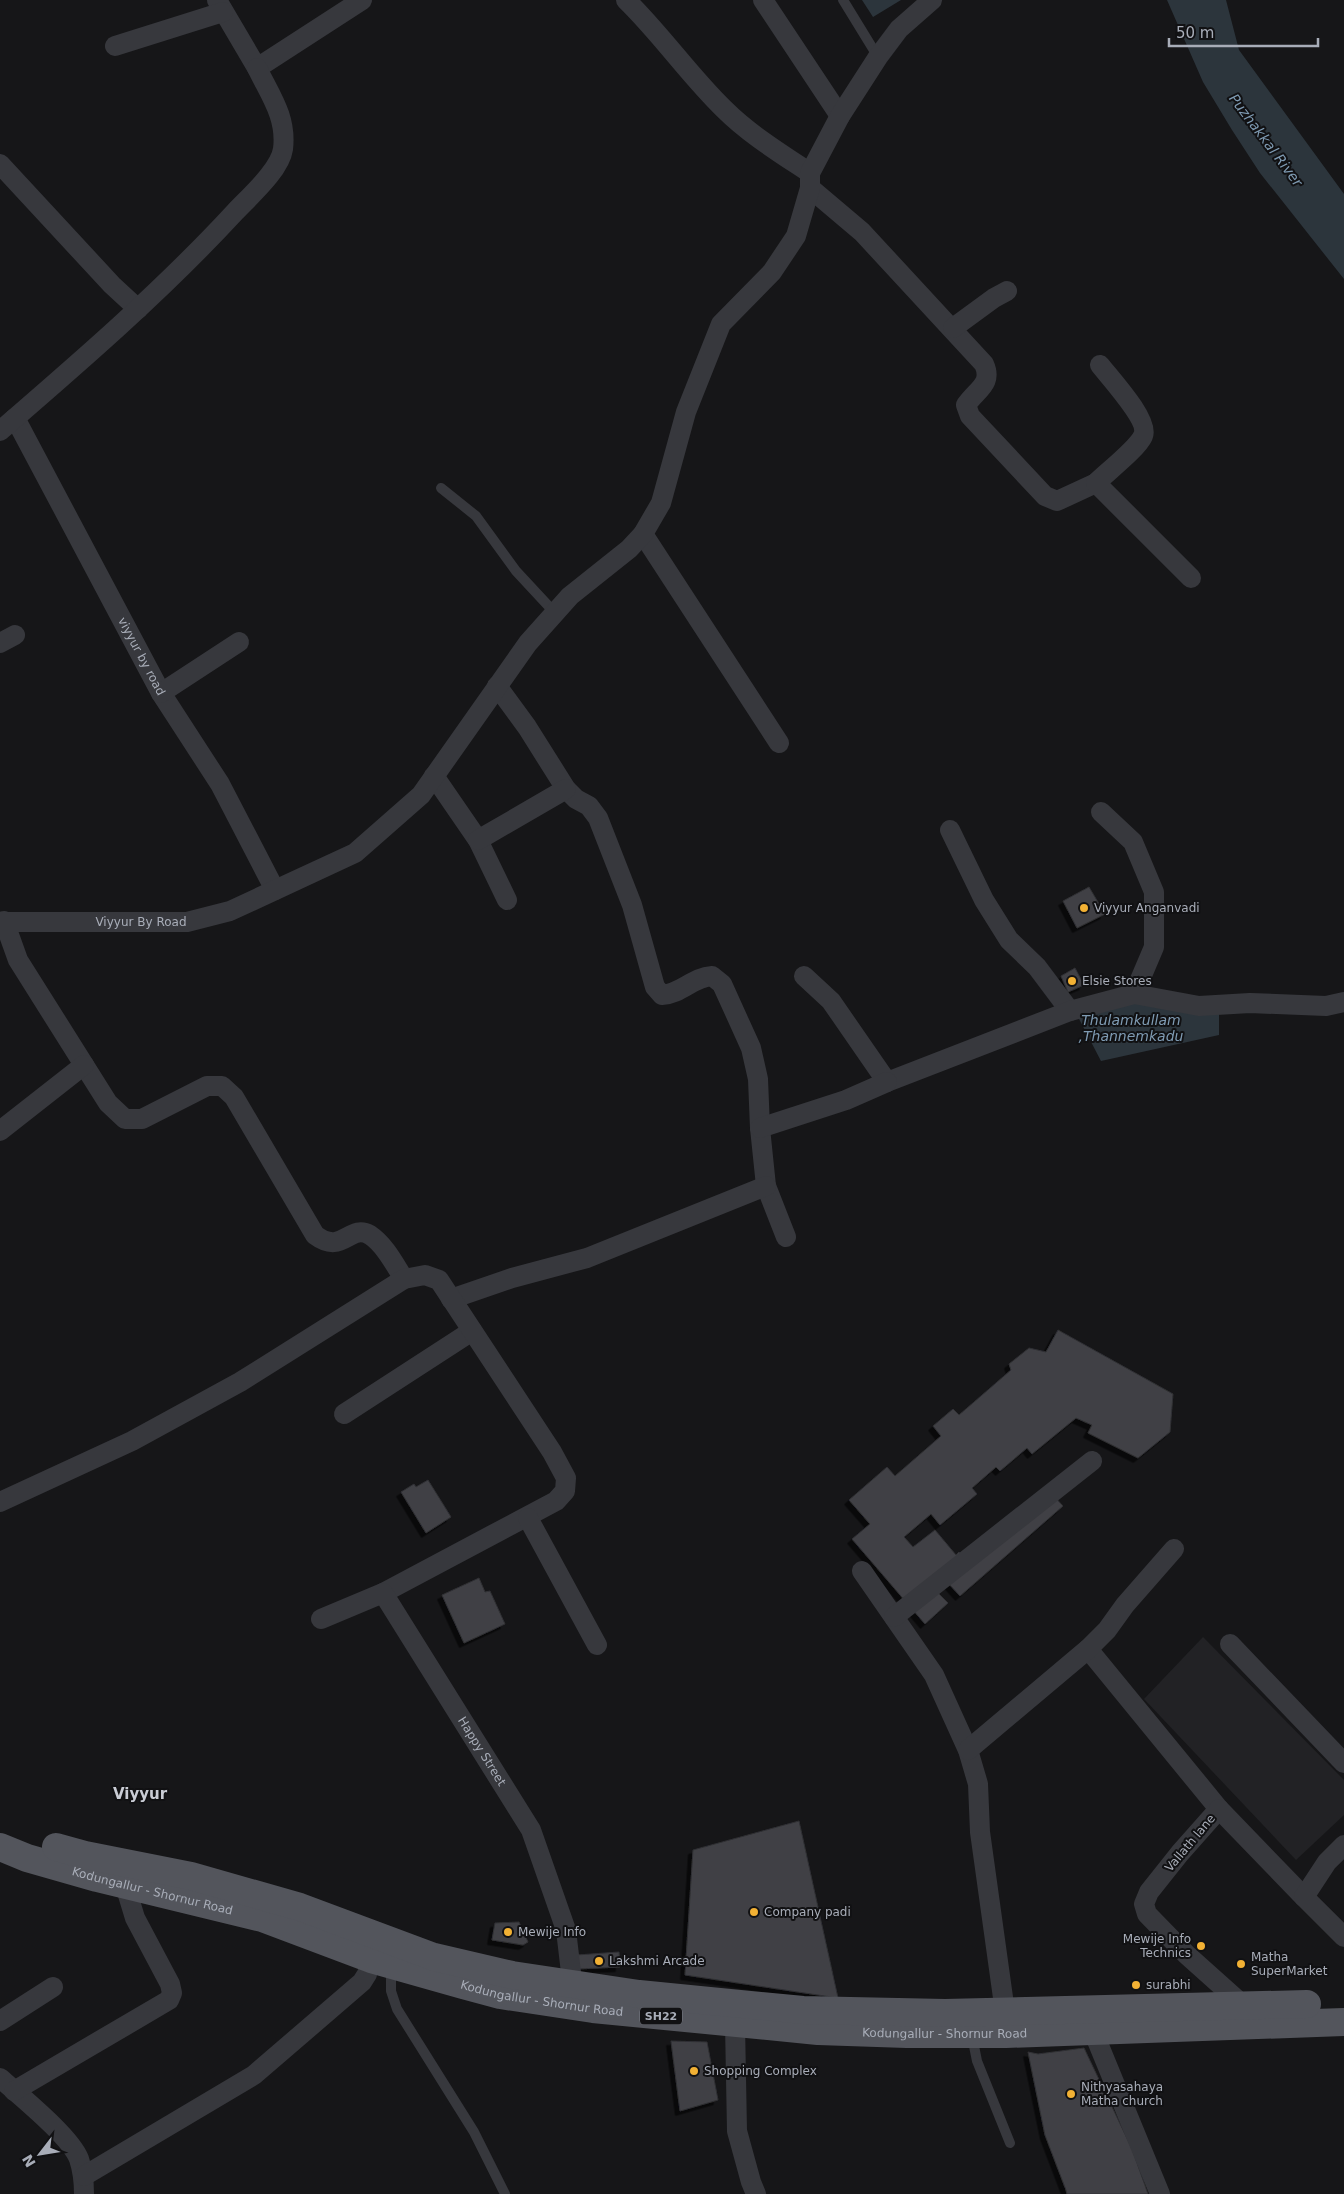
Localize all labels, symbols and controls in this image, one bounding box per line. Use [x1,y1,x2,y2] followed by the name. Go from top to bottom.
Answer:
[1169,15,1318,47] scale bar
[1176,24,1214,42] text: 50 m
[1226,91,1307,190] water label: Puzhakkal River
[115,615,168,698] street label: viyyur by road
[1094,901,1200,915] place label: Viyyur Anganvadi
[1078,902,1090,914] marker: Viyyur Anganvadi
[95,915,187,929] street label: Viyyur By Road
[1082,974,1152,988] place label: Elsie Stores
[1066,975,1078,987] marker: Elsie Stores
[1079,1012,1184,1044] water label: Thulamkullam ,Thannemkadu
[455,1714,509,1789] street label: Happy Street
[113,1785,168,1803] district label: Viyyur
[1162,1812,1218,1874] street label: Vallath lane
[71,1864,234,1918] street label: Kodungallur - Shornur Road
[764,1905,851,1919] place label: Company padi
[748,1906,760,1918] marker: Company padi
[518,1925,586,1939] place label: Mewije Info
[502,1926,514,1938] marker: Mewije Info
[1123,1932,1191,1960] place label: Mewije Info Technics
[1195,1940,1207,1952] marker: Mewije Info Technics
[1251,1950,1328,1978] place label: Matha SuperMarket
[609,1954,705,1968] place label: Lakshmi Arcade
[593,1955,605,1967] marker: Lakshmi Arcade
[1235,1958,1247,1970] marker: Matha SuperMarket
[459,1978,624,2019] street label: Kodungallur - Shornur Road
[1146,1978,1191,1992] place label: surabhi
[1130,1979,1142,1991] marker: surabhi
[640,2008,682,2024] road number: SH22
[862,2025,1028,2041] street label: Kodungallur - Shornur Road
[704,2064,817,2078] place label: Shopping Complex
[688,2065,700,2077] marker: Shopping Complex
[1081,2080,1163,2108] place label: Nithyasahaya Matha church
[1065,2088,1077,2100] marker: Nithyasahaya Matha church
[15,2129,65,2179] north arrow
[19,2152,39,2170] text: N

